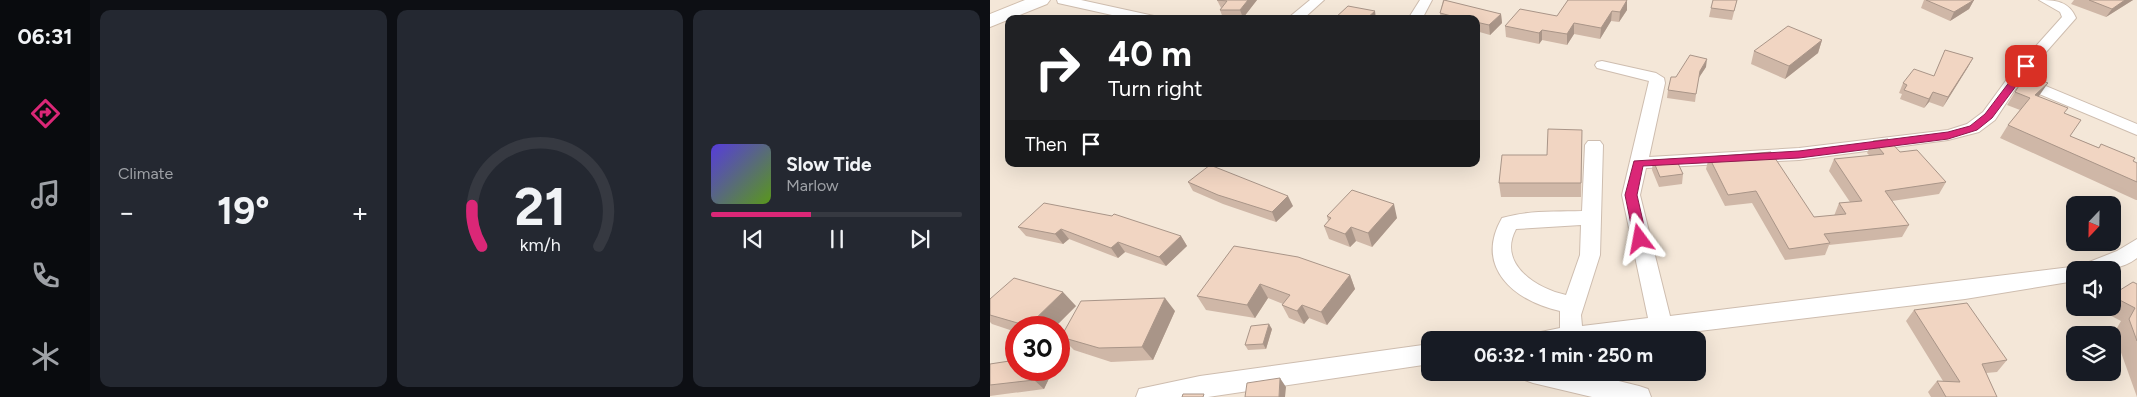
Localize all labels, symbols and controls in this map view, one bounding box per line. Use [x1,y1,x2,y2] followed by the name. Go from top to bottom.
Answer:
[17,23,73,50] text: 06:31
[1108,33,1192,75] text: 40 m
[1025,35,1090,100] icon: right
[2005,45,2047,87] pin
[2012,52,2040,80] icon: arrive
[1108,75,1203,102] text: Turn right
[28,96,63,131] icon: directions
[1077,130,1105,158] icon: arrive
[1025,133,1067,156] text: Then
[786,153,871,176] text: Slow Tide
[118,164,173,183] text: Climate
[514,176,566,238] text: 21
[786,176,839,195] text: Marlow
[28,177,63,212] icon: music
[217,188,270,234] text: 19°
[118,195,135,229] text: −
[351,195,369,229] text: +
[2066,196,2121,251] north arrow
[2066,196,2121,381] map controls
[1613,212,1665,264] position arrow
[739,225,767,253] icon: previous
[823,225,851,253] icon: pause
[906,225,934,253] icon: next
[520,234,560,255] text: km/h
[28,258,63,293] icon: phone
[2066,261,2121,316] button: sound
[1005,316,1070,381] speed limit sign: 30
[2066,326,2121,381] button: layers
[28,339,63,374] icon: climate
[1474,344,1653,367] text: 06:32 · 1 min · 250 m

